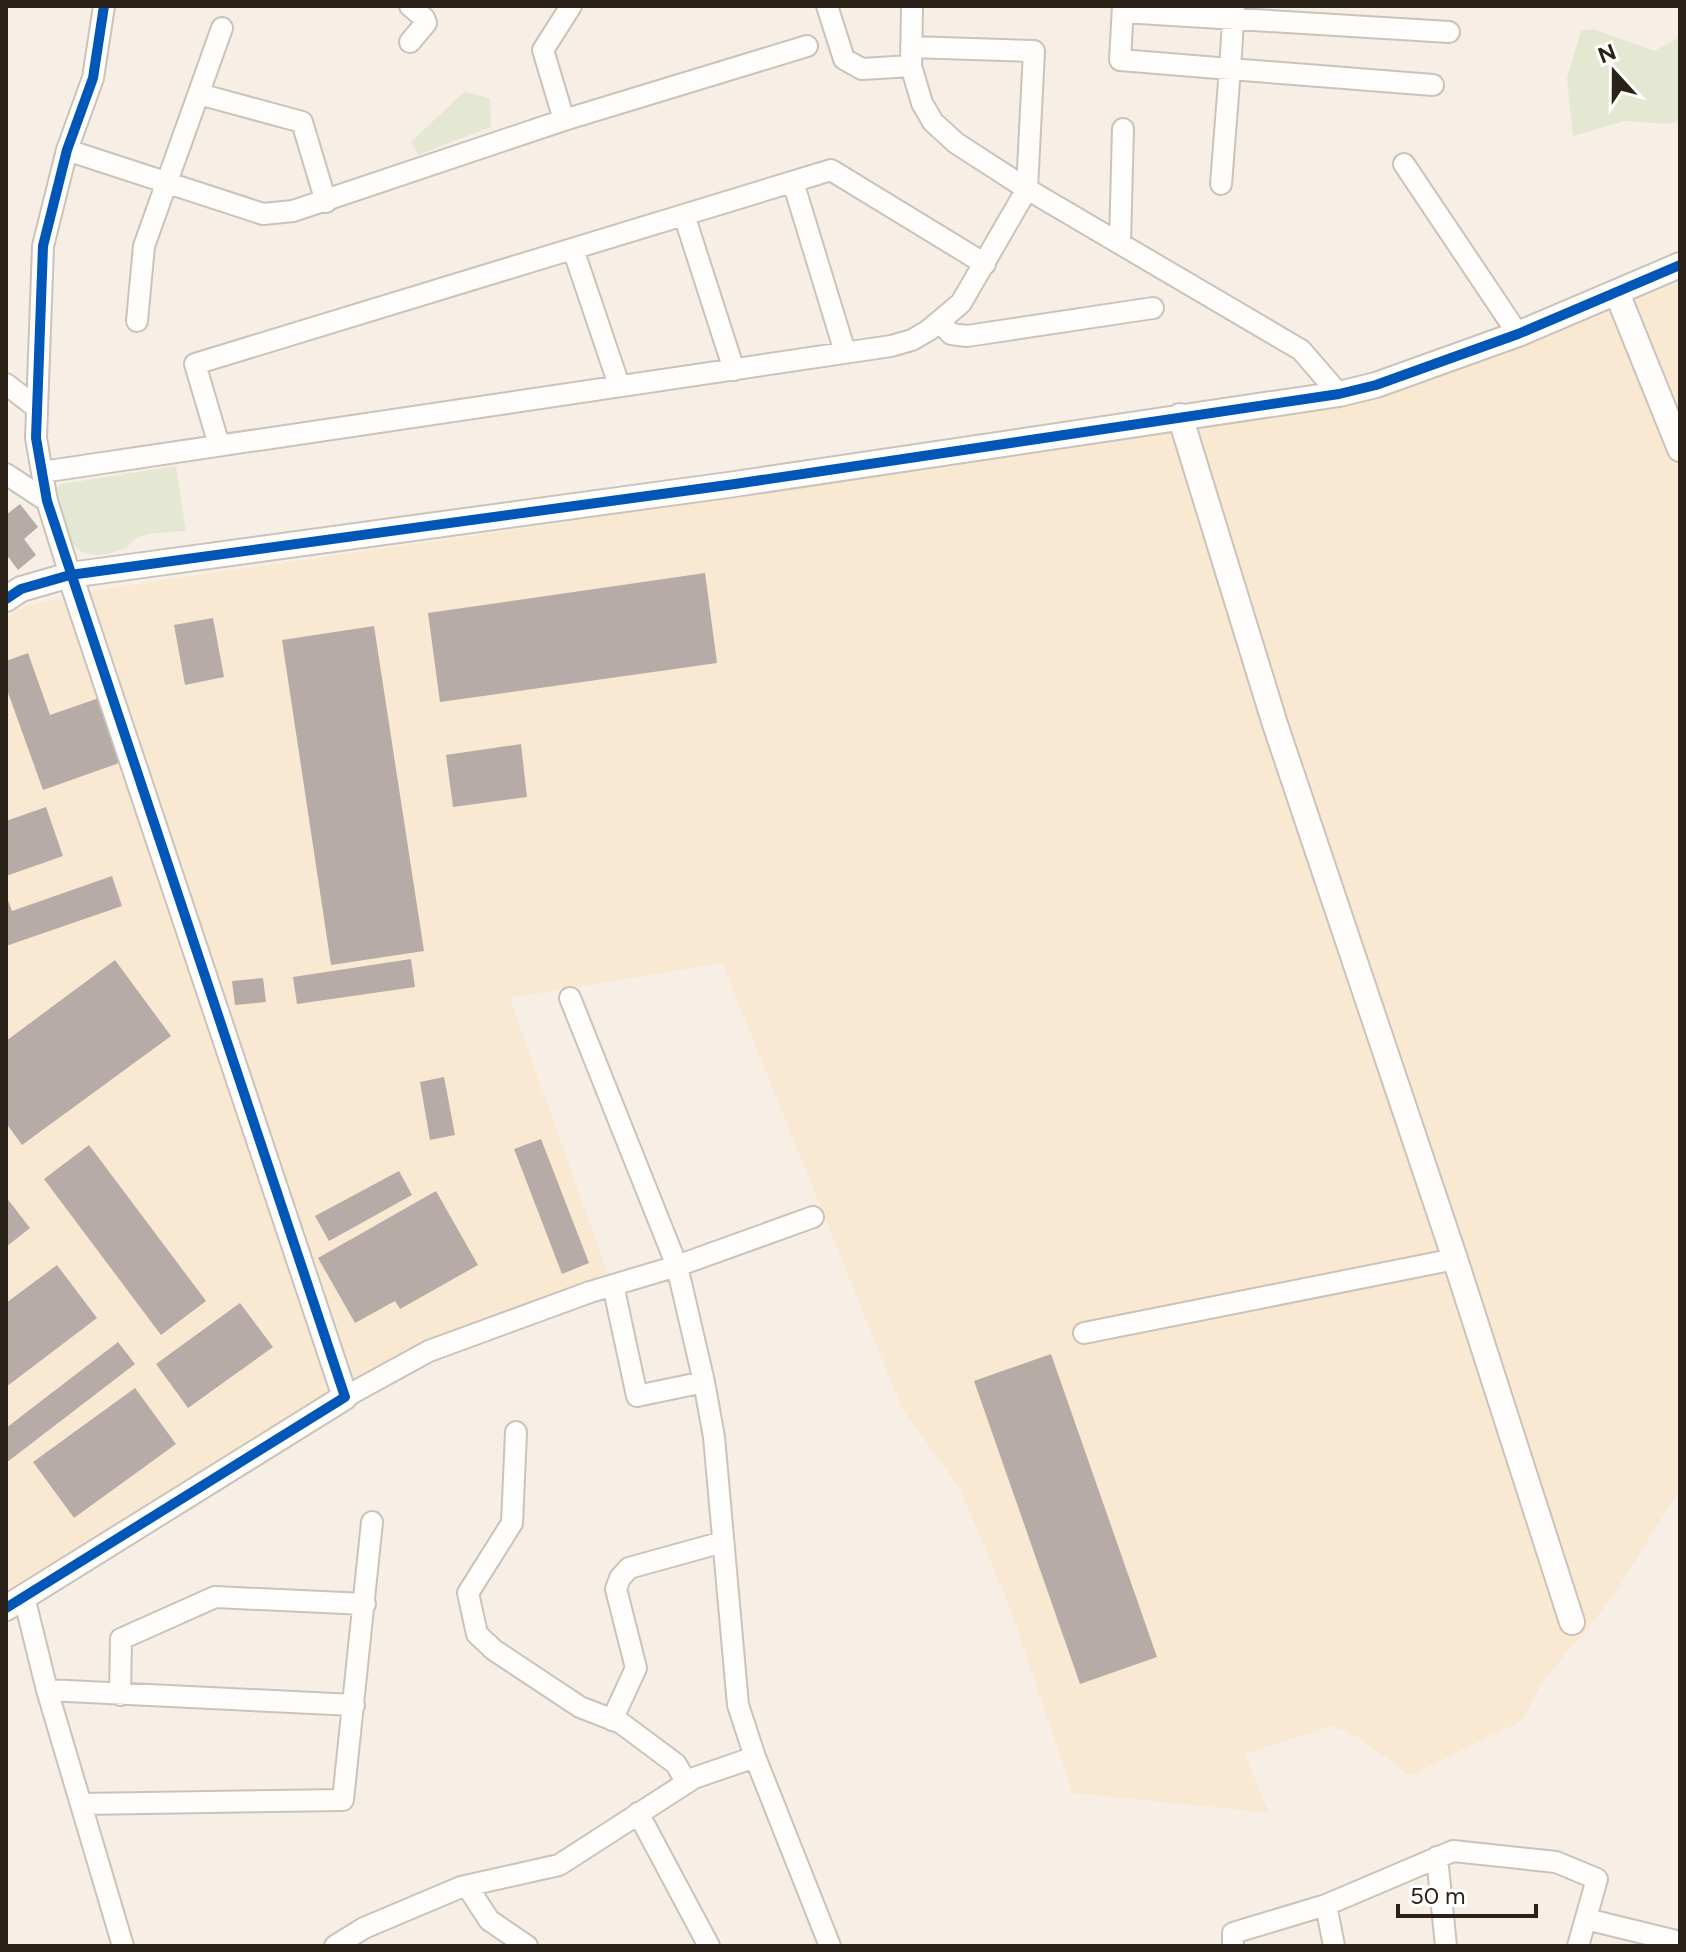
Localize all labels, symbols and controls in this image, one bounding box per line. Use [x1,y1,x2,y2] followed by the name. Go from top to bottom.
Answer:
[1574,32,1654,112] north arrow
[1594,38,1620,69] text: N
[1398,1868,1536,1918] scale bar
[1410,1881,1466,1910] text: 50 m

